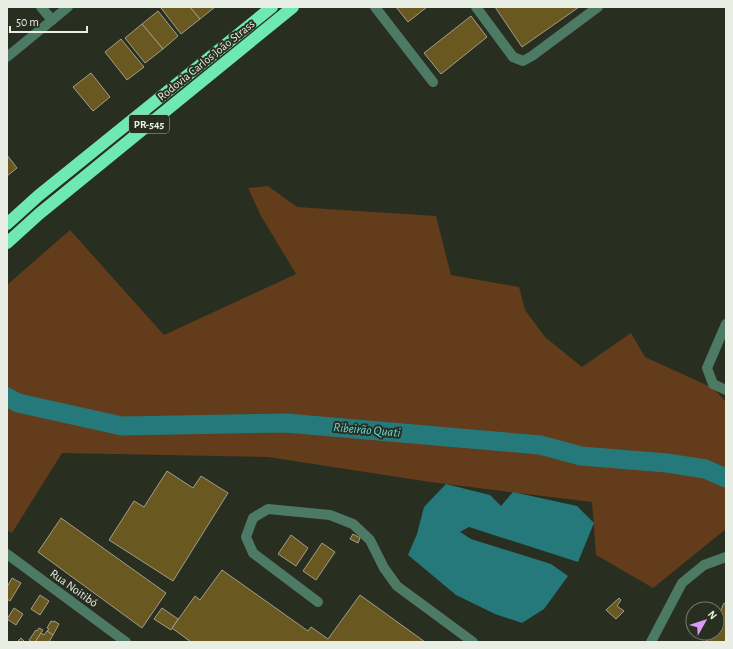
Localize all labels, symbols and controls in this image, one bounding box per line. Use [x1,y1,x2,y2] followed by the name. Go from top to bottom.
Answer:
[10,8,87,34] scale bar
[16,16,39,28] text: 50 m
[155,17,257,103] street label: Rodovia Carlos João Strass
[129,115,169,133] road number: PR-545
[333,421,401,440] water label: Ribeirão Quati
[48,567,100,609] street label: Rua Noitibó
[685,601,725,641] north arrow
[706,609,719,621] text: N

